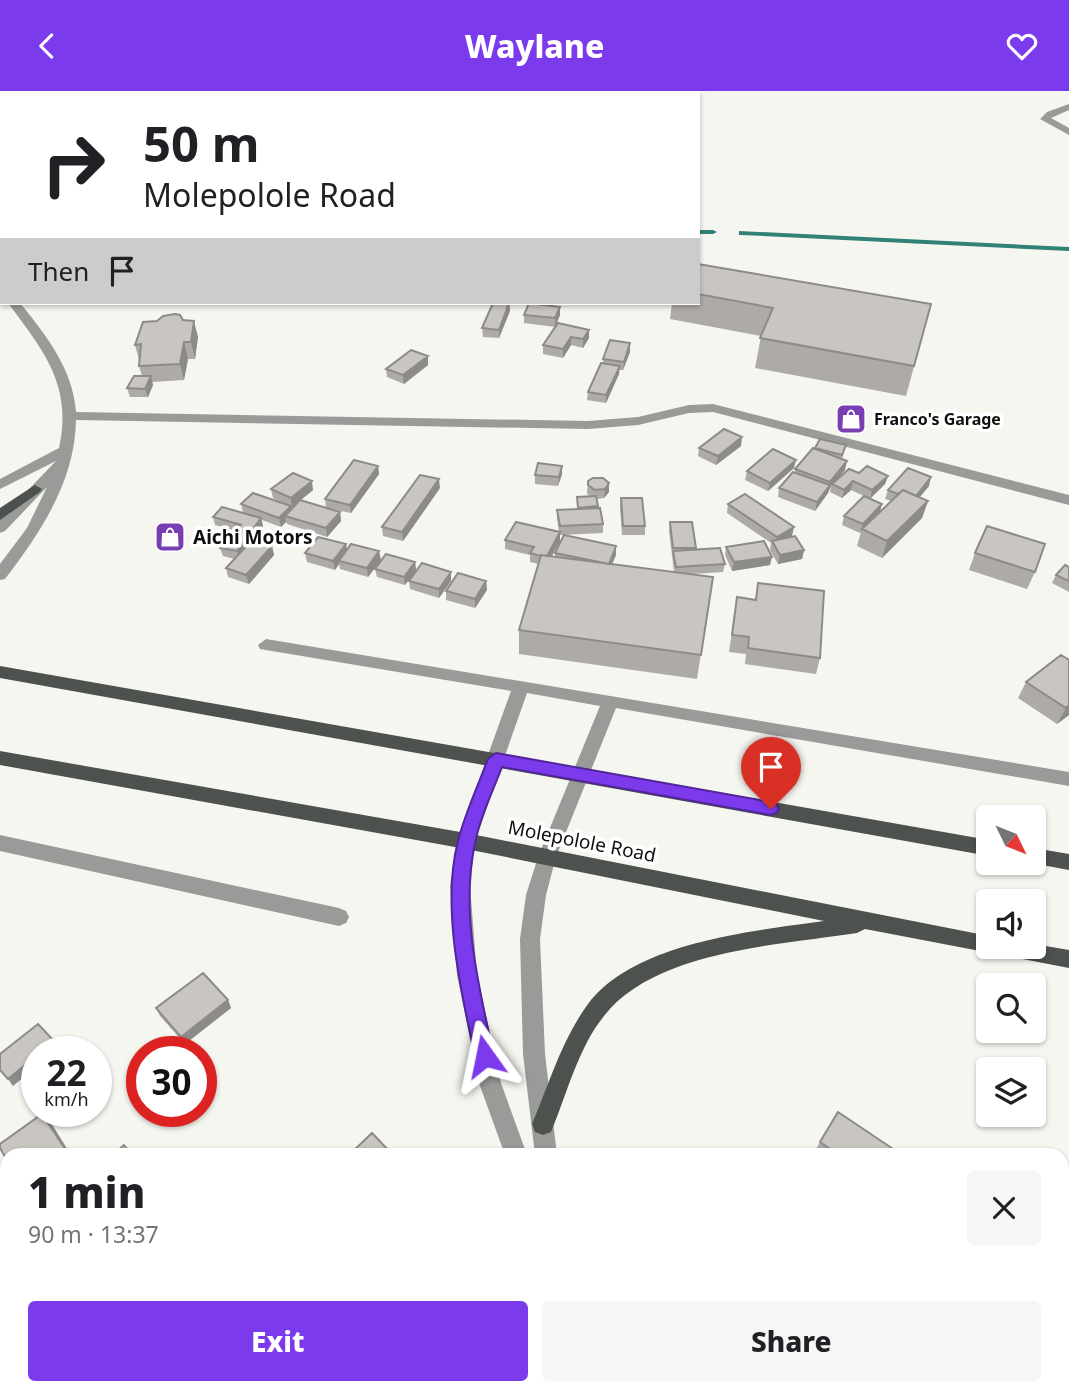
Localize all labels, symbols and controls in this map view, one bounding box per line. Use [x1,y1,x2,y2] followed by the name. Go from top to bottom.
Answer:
[465,24,604,67] text: Waylane
[28,27,66,65] icon: back
[1003,27,1041,65] icon: heart
[143,110,260,176] text: 50 m
[28,119,119,210] icon: right
[143,173,396,216] text: Molepolole Road
[103,252,141,290] icon: arrive
[28,253,89,289] text: Then
[834,402,868,436] shop icon: Franco's Garage
[874,408,1001,430] place label: Franco's Garage
[153,520,187,554] shop icon: Aichi Motors
[193,524,313,550] place label: Aichi Motors
[741,737,801,809] pin
[752,748,790,786] icon: arrive
[976,805,1046,875] north arrow
[976,805,1046,1127] map controls
[506,814,658,868] street label: Molepolole Road
[976,889,1046,959] button: sound
[976,973,1046,1043] button: search
[448,1019,522,1093] position arrow
[126,1036,217,1127] speed limit sign: 30
[46,1049,87,1096] text: 22
[976,1057,1046,1127] button: layers
[44,1087,89,1111] text: km/h
[28,1163,145,1220] text: 1 min
[967,1171,1041,1245] button: close
[28,1218,159,1250] text: 90 m · 13:37
[28,1301,528,1381] button: Exit
[542,1301,1041,1381] button: Share

